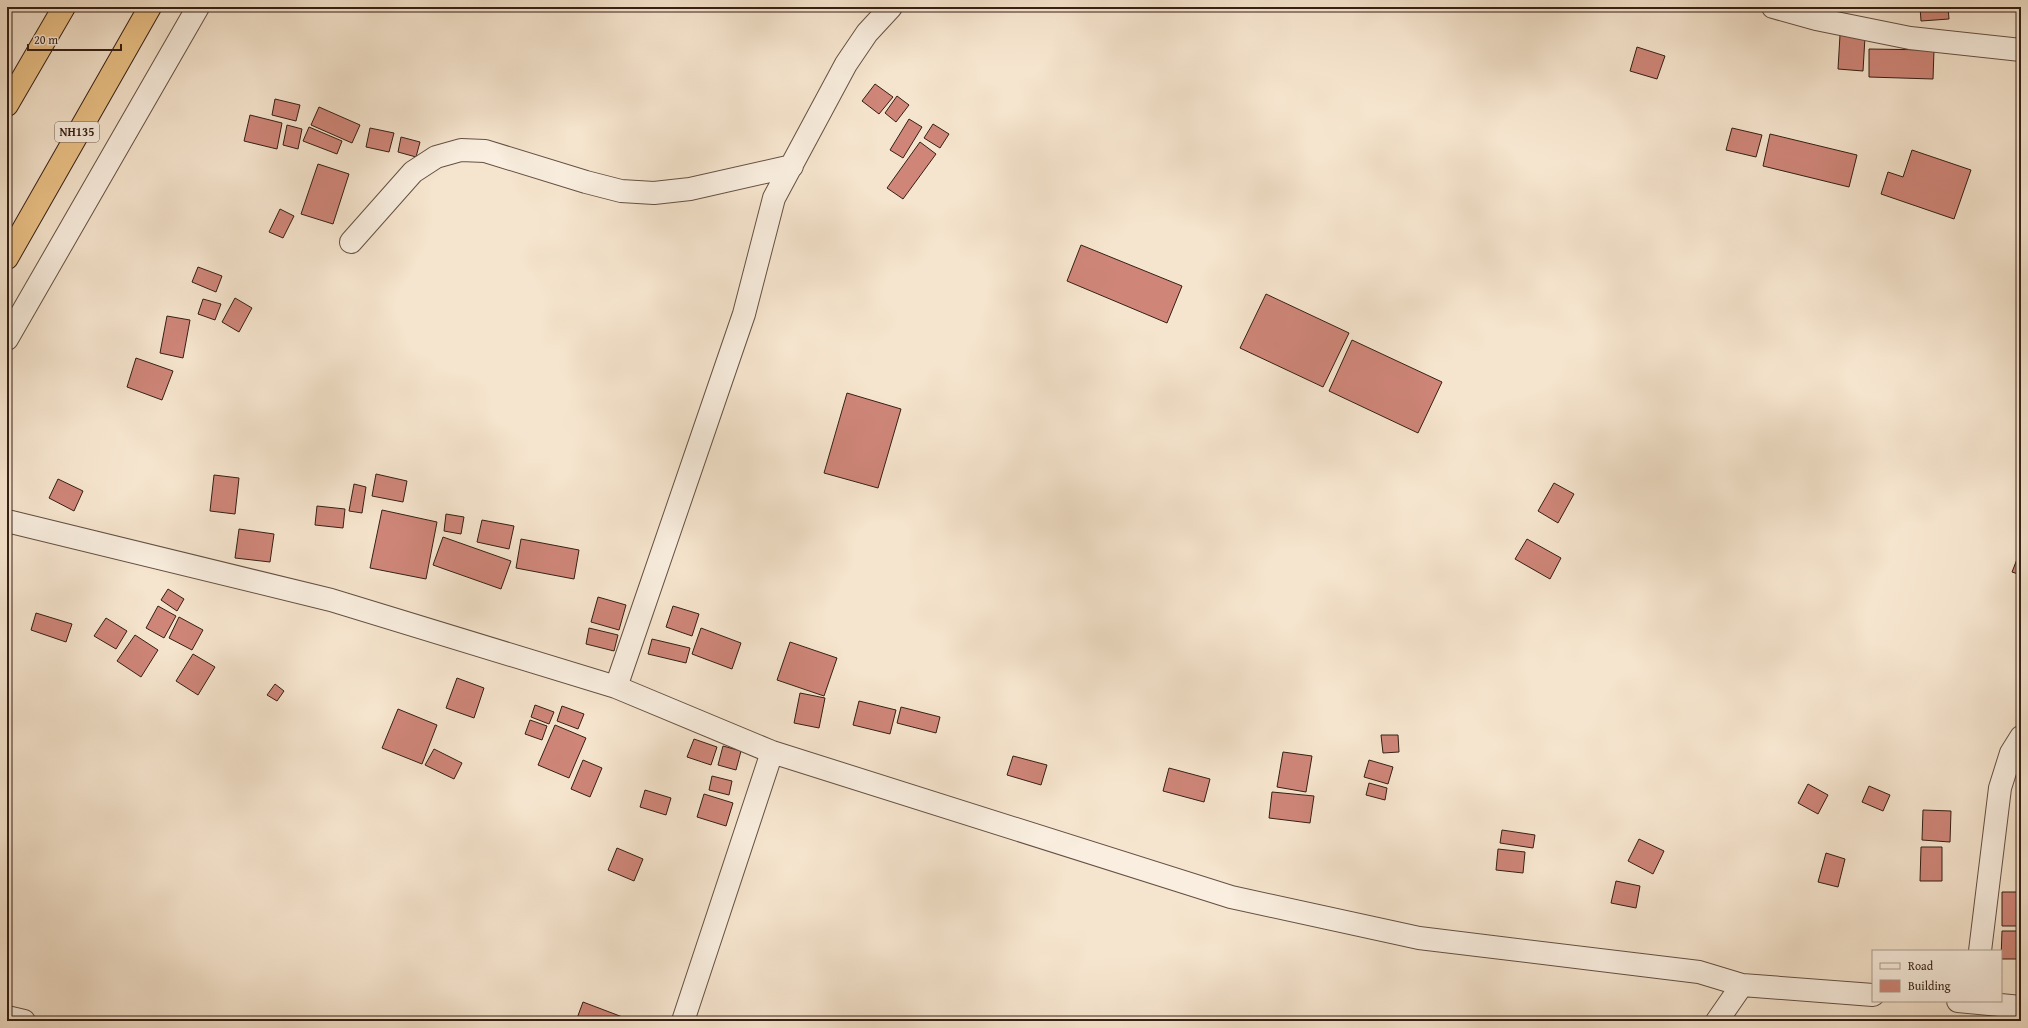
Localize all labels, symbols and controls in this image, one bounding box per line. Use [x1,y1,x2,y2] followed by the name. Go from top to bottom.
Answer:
[28,26,121,52] scale bar
[34,31,58,48] text: 20 m
[55,122,99,142] road number: NH135
[1872,950,2002,1002] legend
[1908,957,1934,974] text: Road
[1908,977,1951,994] text: Building

